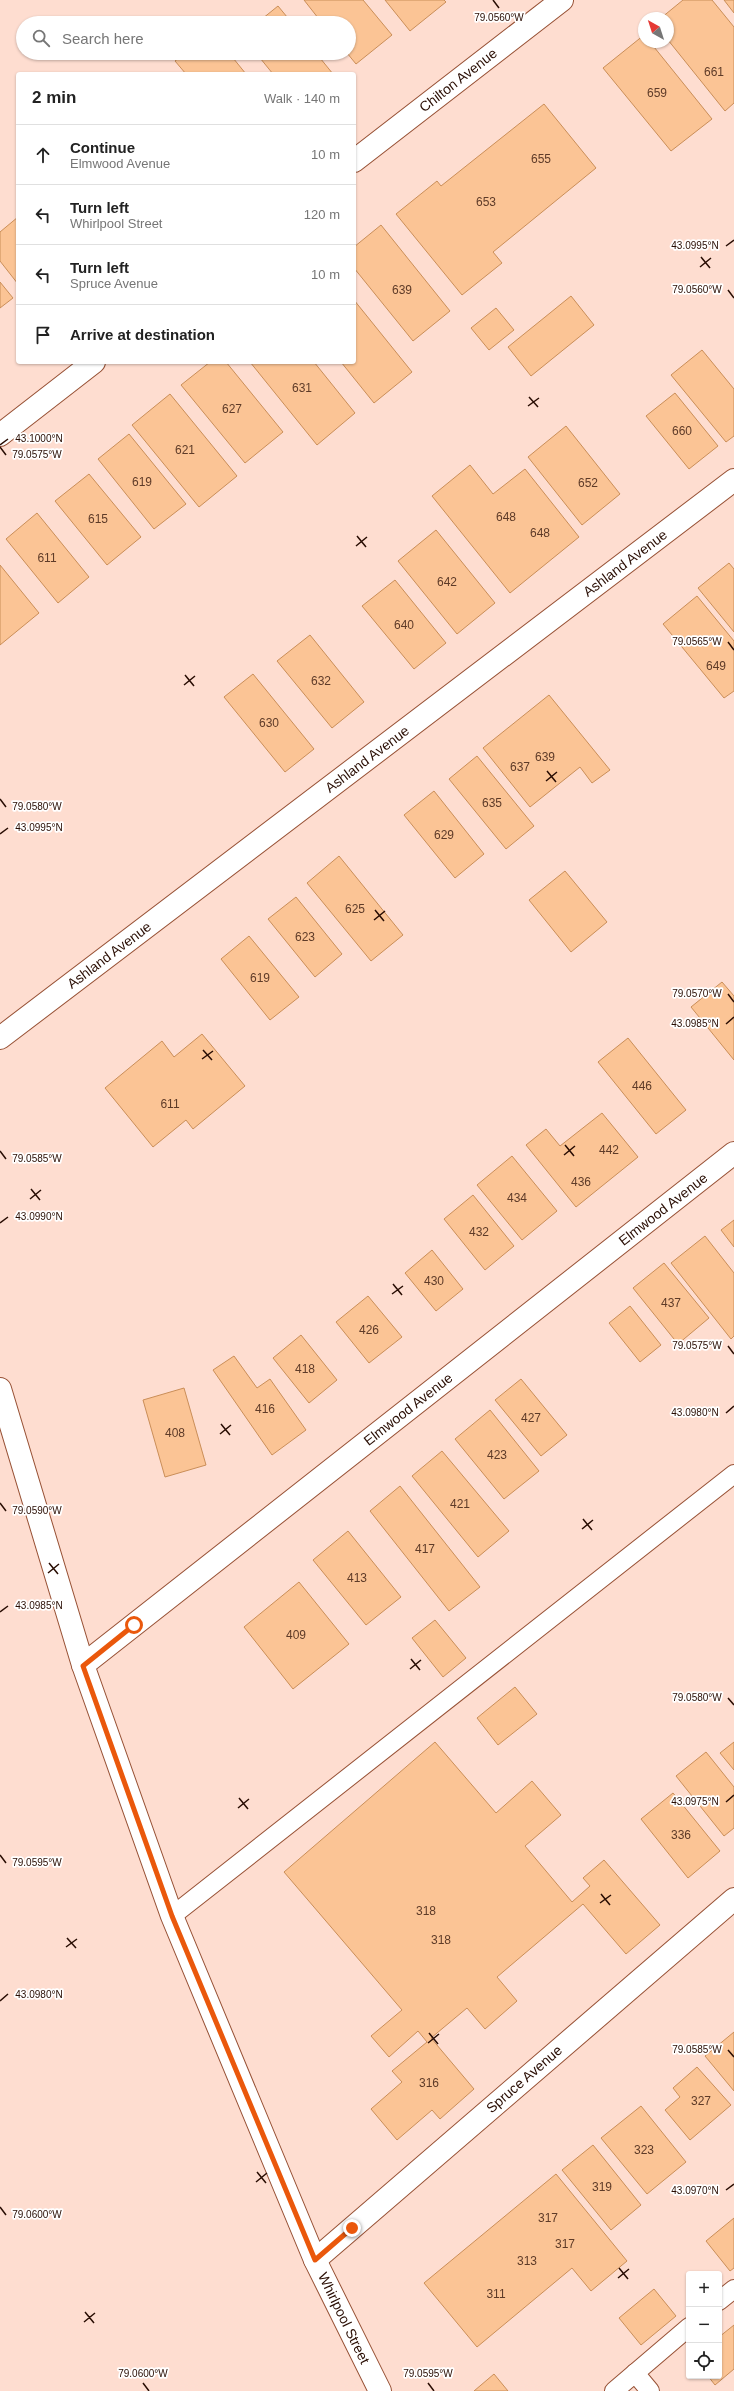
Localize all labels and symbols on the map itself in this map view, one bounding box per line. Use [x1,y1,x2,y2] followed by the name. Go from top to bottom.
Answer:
[474,12,524,23] text: 79.0560°W
[638,12,674,48] north arrow
[416,45,500,115] street label: Chilton Avenue
[704,65,724,79] house number: 661
[647,86,667,100] house number: 659
[531,152,551,166] house number: 655
[476,195,496,209] house number: 653
[671,240,719,251] text: 43.0995°N
[392,283,412,297] house number: 639
[672,284,722,295] text: 79.0560°W
[292,381,312,395] house number: 631
[222,402,242,416] house number: 627
[672,424,692,438] house number: 660
[15,433,63,444] text: 43.1000°N
[175,443,195,457] house number: 621
[12,449,62,460] text: 79.0575°W
[132,475,152,489] house number: 619
[578,476,598,490] house number: 652
[496,510,516,524] house number: 648
[88,512,108,526] house number: 615
[530,526,550,540] house number: 648
[580,526,670,600] street label: Ashland Avenue
[37,551,57,565] house number: 611
[437,575,457,589] house number: 642
[394,618,414,632] house number: 640
[672,636,722,647] text: 79.0565°W
[706,659,726,673] house number: 649
[311,674,331,688] house number: 632
[259,716,279,730] house number: 630
[322,722,412,796] street label: Ashland Avenue
[535,750,555,764] house number: 639
[510,760,530,774] house number: 637
[482,796,502,810] house number: 635
[12,801,62,812] text: 79.0580°W
[15,822,63,833] text: 43.0995°N
[434,828,454,842] house number: 629
[345,902,365,916] house number: 625
[64,918,154,992] street label: Ashland Avenue
[295,930,315,944] house number: 623
[250,971,270,985] house number: 619
[672,988,722,999] text: 79.0570°W
[671,1018,719,1029] text: 43.0985°N
[632,1079,652,1093] house number: 446
[160,1097,180,1111] house number: 611
[599,1143,619,1157] house number: 442
[12,1153,62,1164] text: 79.0585°W
[616,1169,711,1249] street label: Elmwood Avenue
[571,1175,591,1189] house number: 436
[507,1191,527,1205] house number: 434
[15,1211,63,1222] text: 43.0990°N
[469,1225,489,1239] house number: 432
[424,1274,444,1288] house number: 430
[661,1296,681,1310] house number: 437
[359,1323,379,1337] house number: 426
[672,1340,722,1351] text: 79.0575°W
[295,1362,315,1376] house number: 418
[361,1369,456,1449] street label: Elmwood Avenue
[255,1402,275,1416] house number: 416
[671,1407,719,1418] text: 43.0980°N
[521,1411,541,1425] house number: 427
[165,1426,185,1440] house number: 408
[487,1448,507,1462] house number: 423
[450,1497,470,1511] house number: 421
[12,1505,62,1516] text: 79.0590°W
[415,1542,435,1556] house number: 417
[347,1571,367,1585] house number: 413
[15,1600,63,1611] text: 43.0985°N
[125,1616,143,1634] route start
[286,1628,306,1642] house number: 409
[672,1692,722,1703] text: 79.0580°W
[671,1796,719,1807] text: 43.0975°N
[671,1828,691,1842] house number: 336
[12,1857,62,1868] text: 79.0595°W
[416,1904,436,1918] house number: 318
[431,1933,451,1947] house number: 318
[15,1989,63,2000] text: 43.0980°N
[483,2042,565,2116] street label: Spruce Avenue
[672,2044,722,2055] text: 79.0585°W
[419,2076,439,2090] house number: 316
[691,2094,711,2108] house number: 327
[634,2143,654,2157] house number: 323
[592,2180,612,2194] house number: 319
[671,2185,719,2196] text: 43.0970°N
[12,2209,62,2220] text: 79.0600°W
[538,2211,558,2225] house number: 317
[343,2219,361,2237] route end
[555,2237,575,2251] house number: 317
[517,2254,537,2268] house number: 313
[315,2270,373,2366] street label: Whirlpool Street
[486,2287,506,2301] house number: 311
[118,2368,168,2379] text: 79.0600°W
[403,2368,453,2379] text: 79.0595°W

